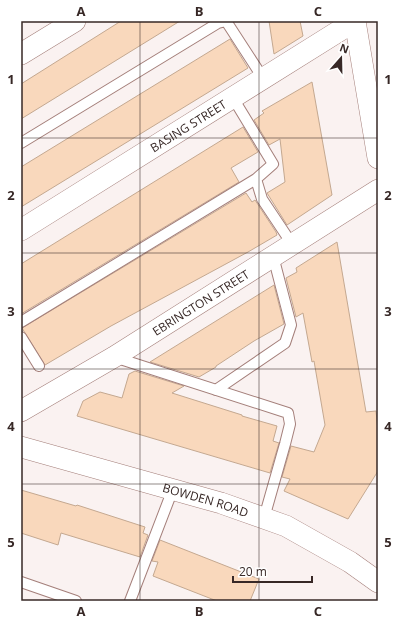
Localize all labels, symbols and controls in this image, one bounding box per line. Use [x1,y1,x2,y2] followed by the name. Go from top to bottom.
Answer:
[77,2,86,20] text: A
[195,2,204,20] text: B
[314,2,322,20] text: C
[321,38,361,78] north arrow
[338,40,351,57] text: N
[7,70,15,88] text: 1
[384,70,392,88] text: 1
[147,95,230,156] street label: BASING STREET
[7,186,15,204] text: 2
[384,186,392,204] text: 2
[149,265,253,339] street label: EBRINGTON STREET
[7,302,15,320] text: 3
[384,302,392,320] text: 3
[7,417,15,435] text: 4
[384,417,392,435] text: 4
[161,479,251,521] street label: BOWDEN ROAD
[7,533,15,551] text: 5
[384,533,392,551] text: 5
[233,558,312,584] scale bar
[239,563,267,580] text: 20 m
[77,602,86,620] text: A
[195,602,204,620] text: B
[314,602,322,620] text: C

